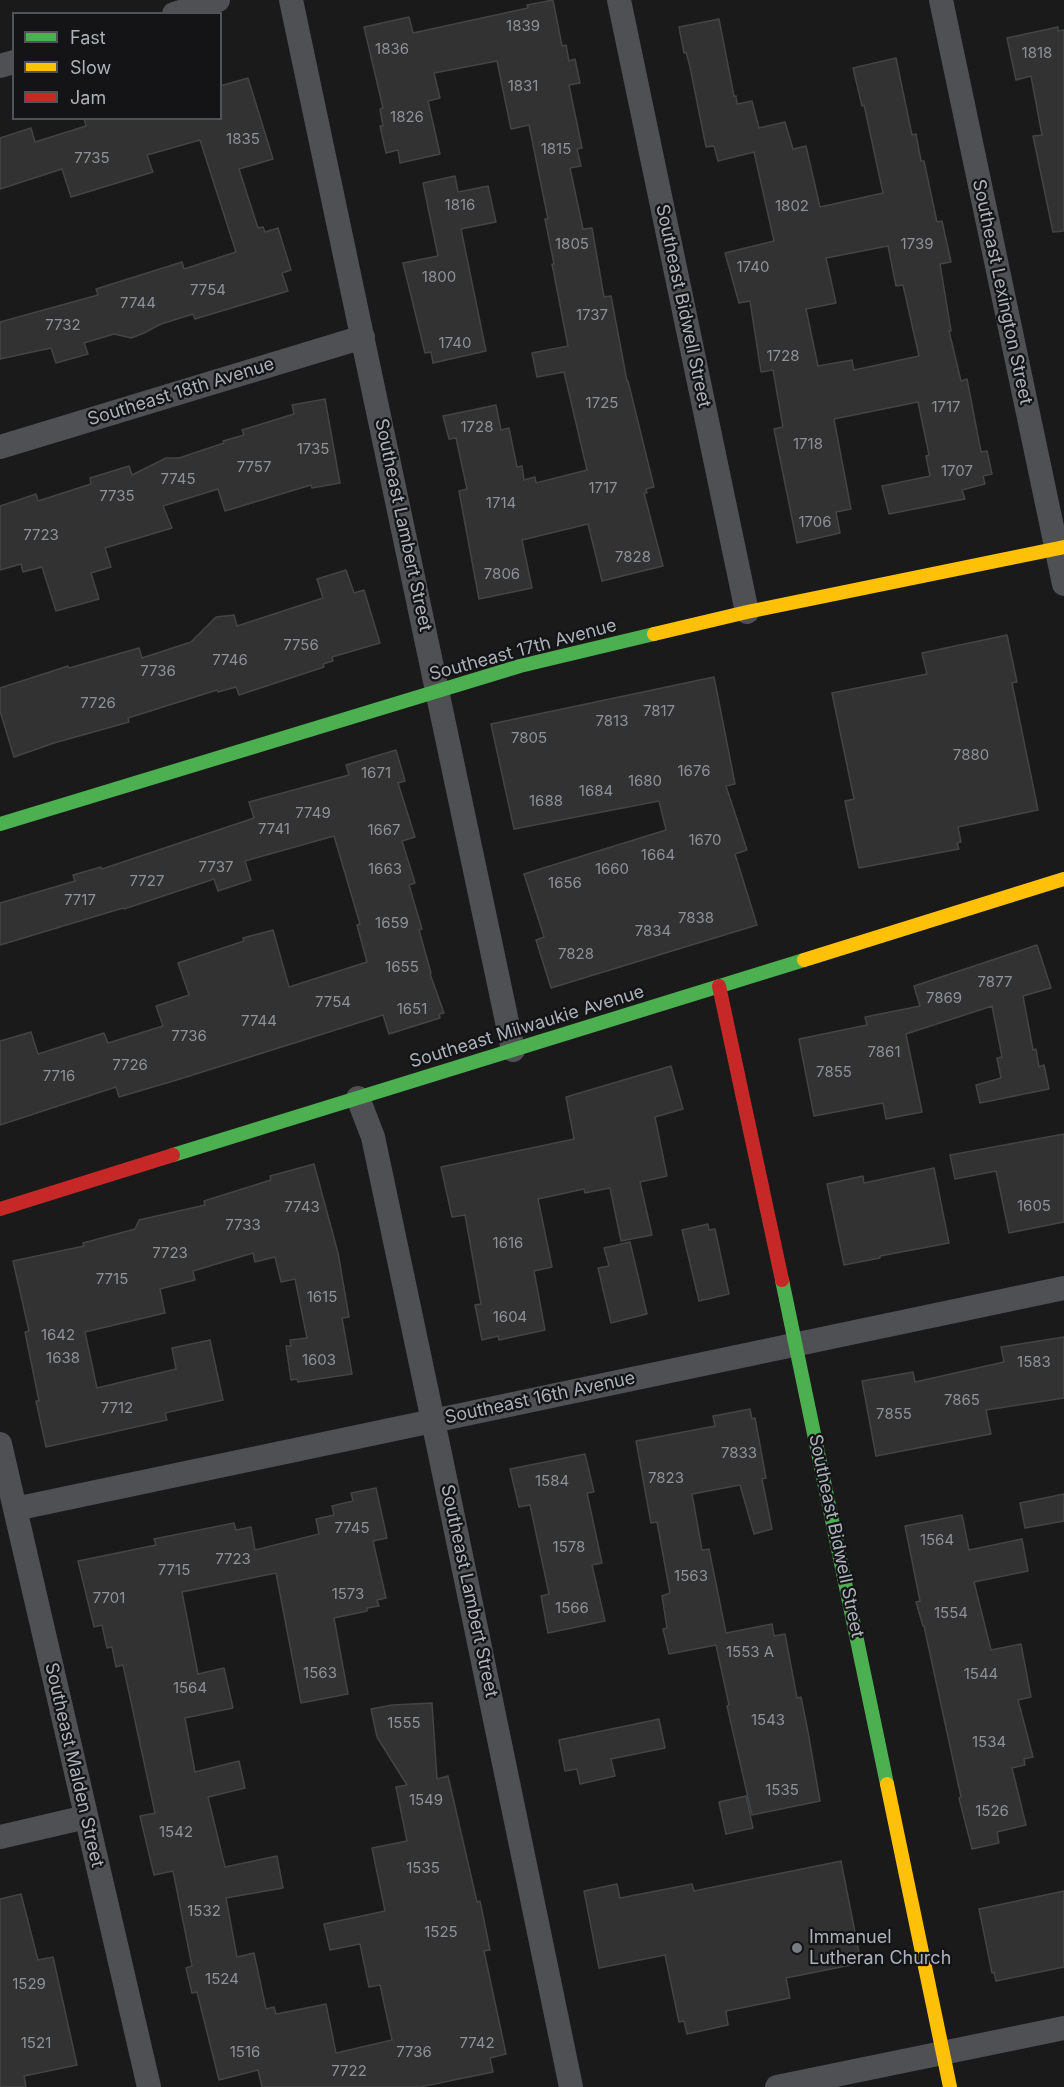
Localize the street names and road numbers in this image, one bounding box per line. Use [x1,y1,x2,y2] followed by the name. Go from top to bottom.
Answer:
[968,177,1036,407] street label: Southeast Lexington Street
[651,202,715,410] street label: Southeast Bidwell Street
[85,353,277,431] street label: Southeast 18th Avenue
[370,417,436,633] street label: Southeast Lambert Street
[427,615,619,685] street label: Southeast 17th Avenue
[407,981,647,1073] street label: Southeast Milwaukie Avenue
[443,1367,637,1429] street label: Southeast 16th Avenue
[804,1432,868,1640] street label: Southeast Bidwell Street
[436,1483,502,1699] street label: Southeast Lambert Street
[40,1661,108,1869] street label: Southeast Malden Street

